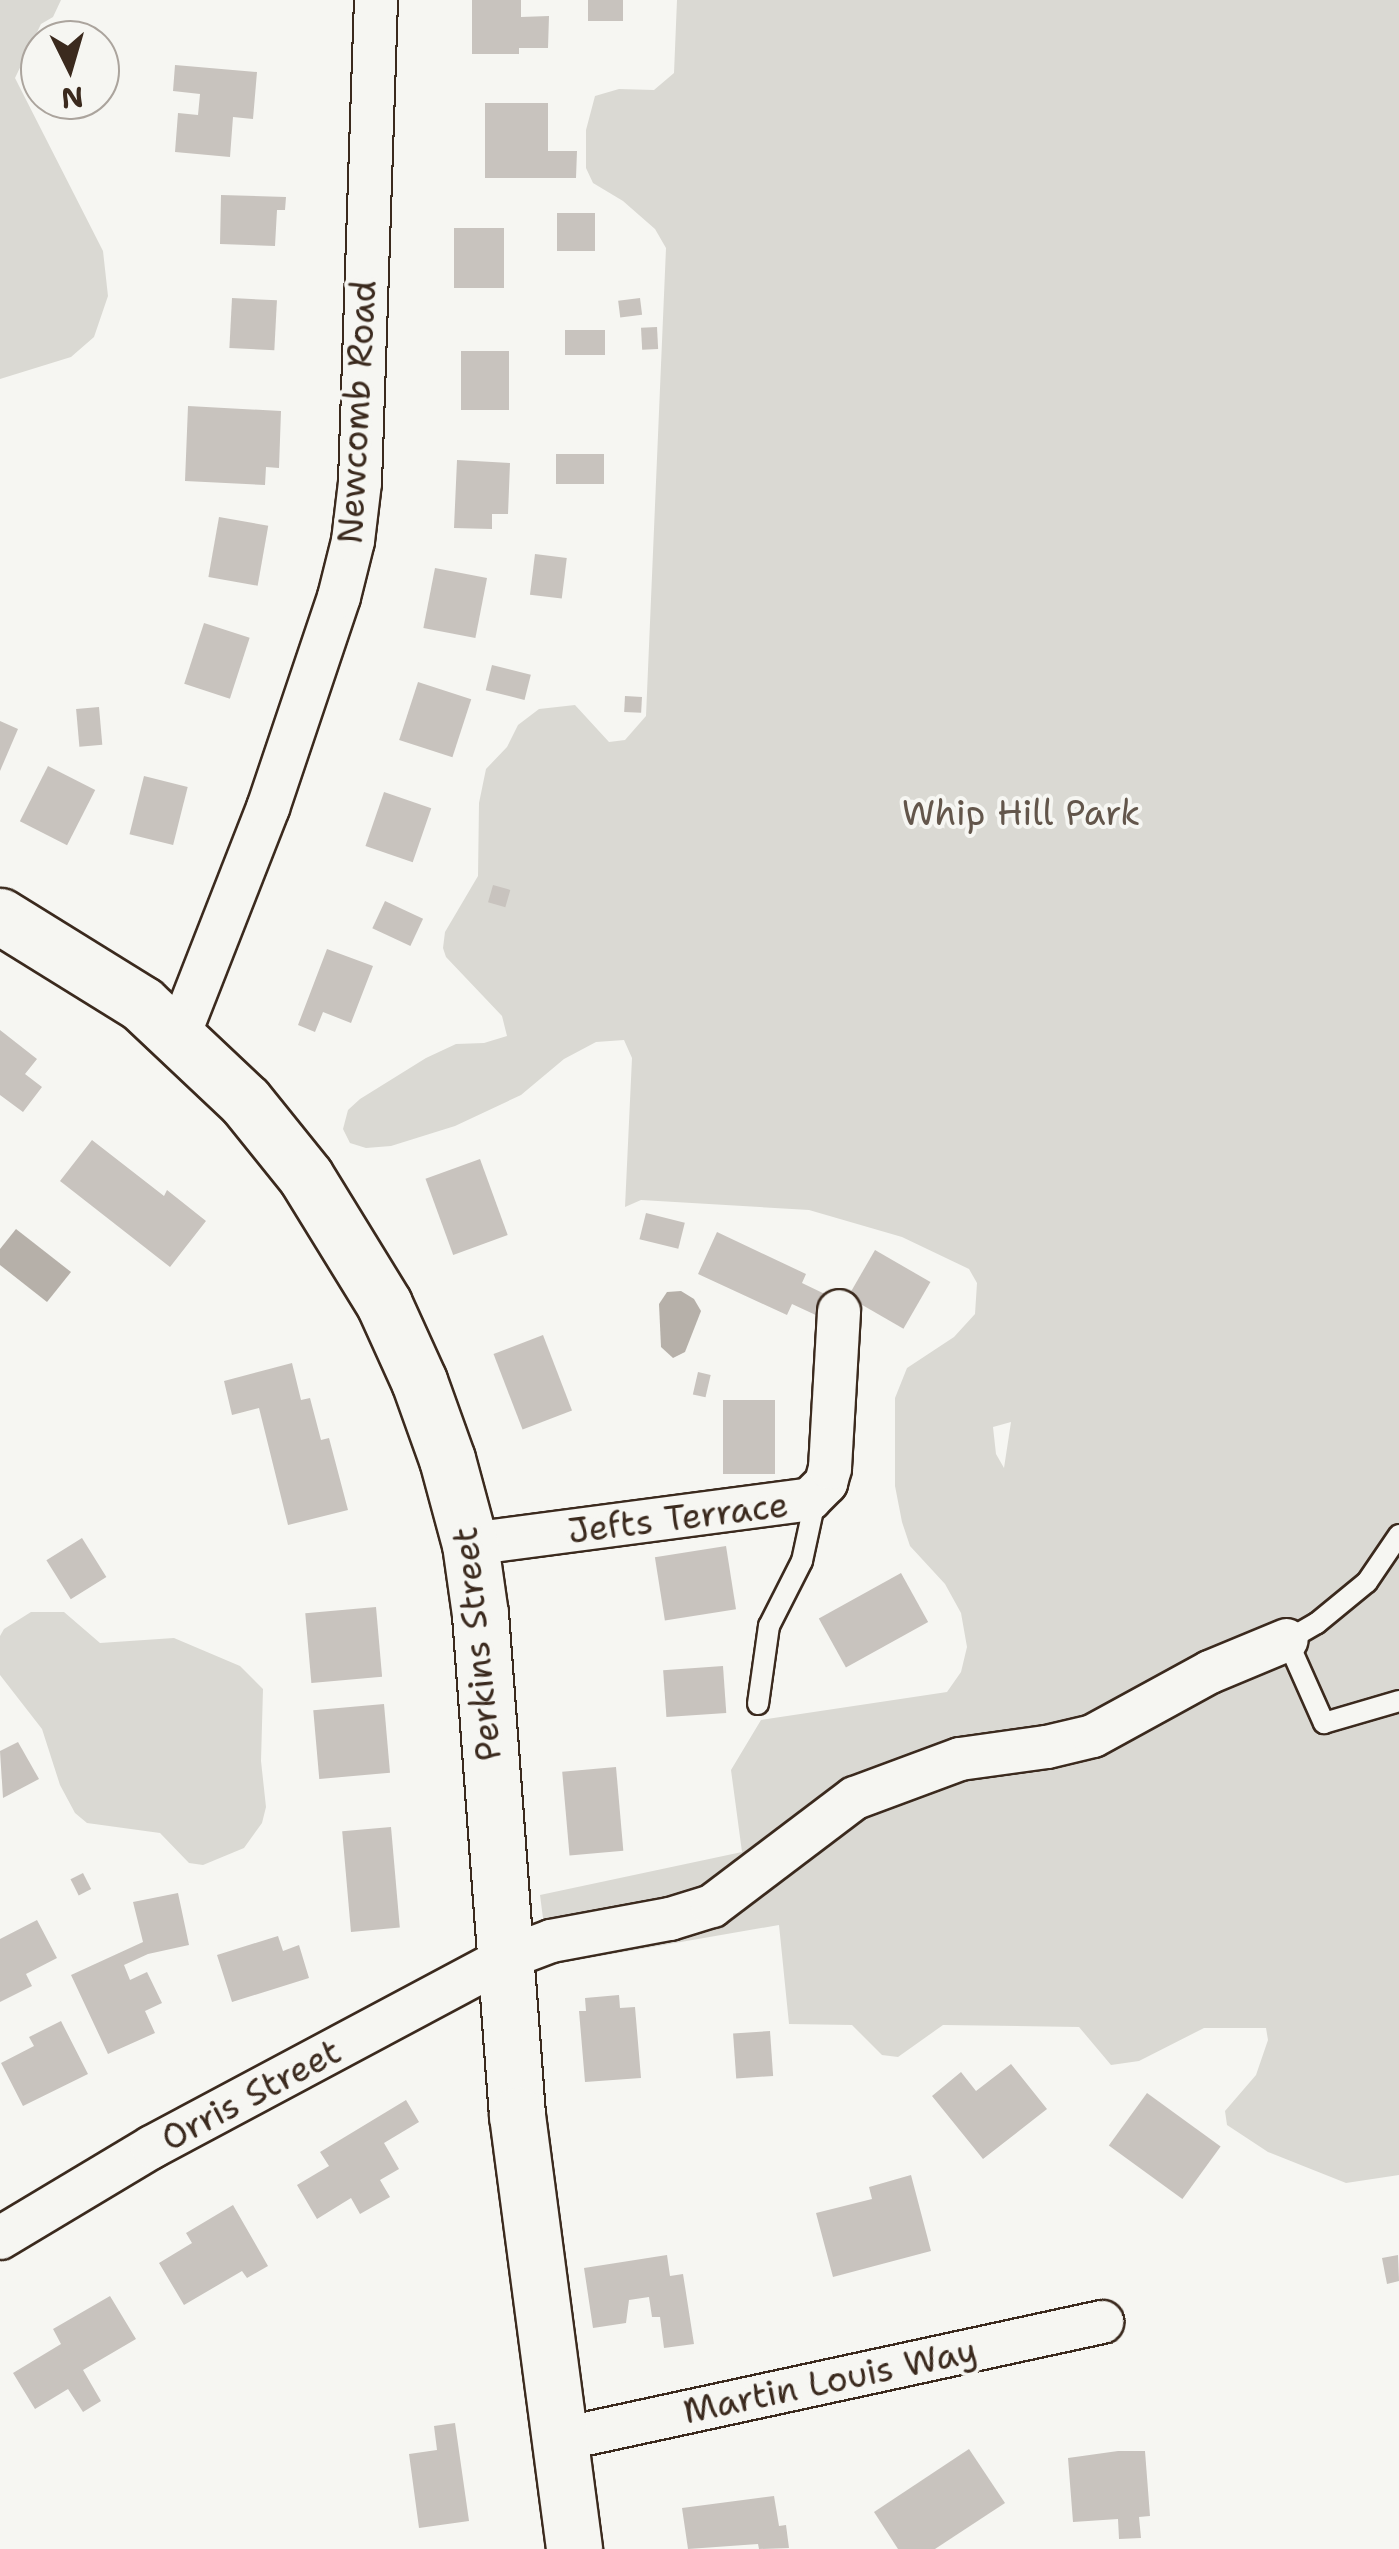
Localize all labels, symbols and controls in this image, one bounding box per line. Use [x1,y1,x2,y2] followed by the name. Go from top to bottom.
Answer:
[20,20,120,120] north arrow
[60,78,85,118] text: N
[329,279,385,545] street label: Newcomb Road
[902,792,1140,834] park label: Whip Hill Park
[565,1484,791,1552] street label: Jefts Terrace
[444,1525,510,1763] street label: Perkins Street
[154,2030,348,2160] street label: Orris Street
[679,2329,981,2433] street label: Martin Louis Way

